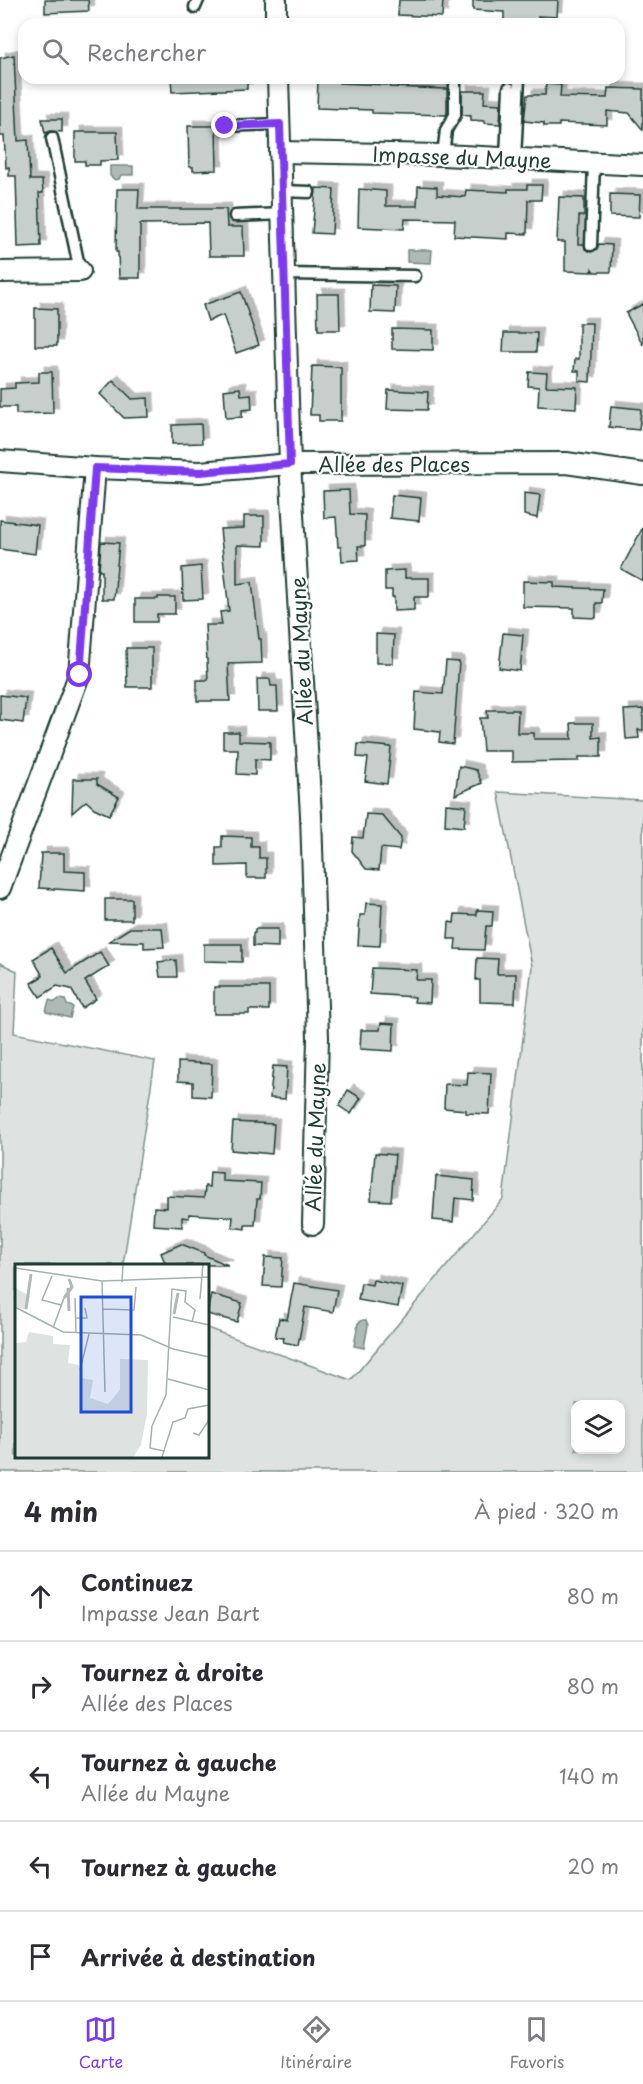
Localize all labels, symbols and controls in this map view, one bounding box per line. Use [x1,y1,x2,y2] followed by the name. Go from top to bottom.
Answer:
[18,18,625,84] search box
[39,35,72,68] icon: search
[87,35,206,68] text: Rechercher
[211,112,237,138] route end
[372,139,552,175] street label: Impasse du Mayne
[318,449,470,479] street label: Allée des Places
[282,576,320,726] street label: Allée du Mayne
[66,661,92,687] route start
[297,1062,333,1212] street label: Allée du Mayne
[15,1264,208,1457] inset map
[571,1400,625,1454] map controls
[571,1400,625,1454] button: layers
[24,1492,98,1531] text: 4 min
[474,1496,619,1526] text: À pied · 320 m
[81,1565,193,1598] text: Continuez
[24,1580,57,1613] icon: ahead
[567,1581,619,1611] text: 80 m
[81,1598,260,1628] text: Impasse Jean Bart
[81,1655,264,1688] text: Tournez à droite
[24,1670,57,1703] icon: right
[567,1671,619,1701] text: 80 m
[81,1688,233,1718] text: Allée des Places
[81,1745,277,1778] text: Tournez à gauche
[24,1760,57,1793] icon: left
[559,1761,619,1791] text: 140 m
[81,1778,230,1808] text: Allée du Mayne
[24,1850,57,1883] icon: left
[81,1850,277,1883] text: Tournez à gauche
[567,1851,619,1881] text: 20 m
[24,1940,57,1973] icon: arrive
[81,1940,315,1973] text: Arrivée à destination
[79,2013,123,2073] tab: Carte
[280,2013,352,2073] tab: Itinéraire
[509,2013,564,2073] tab: Favoris

